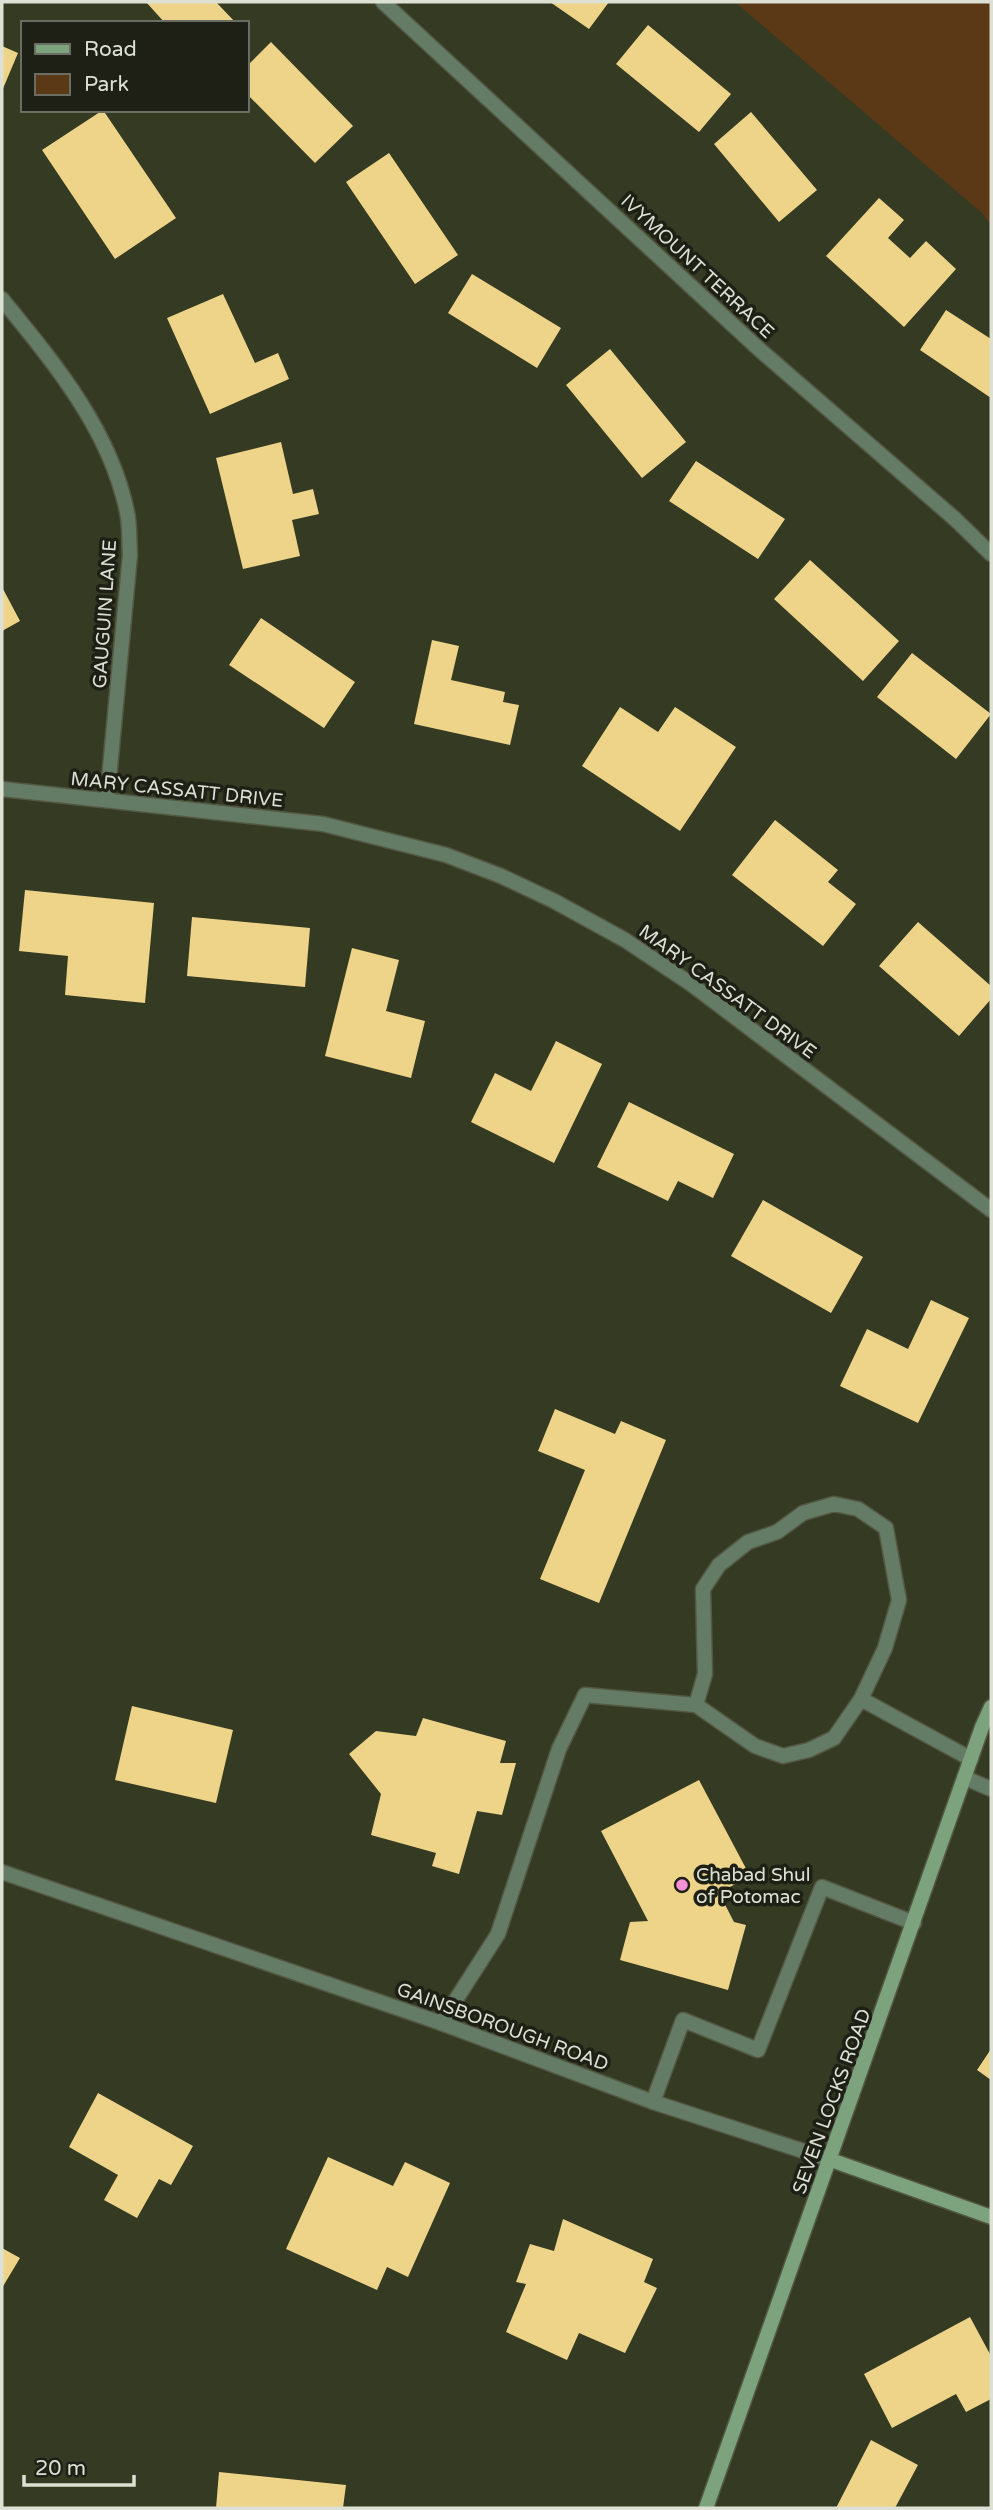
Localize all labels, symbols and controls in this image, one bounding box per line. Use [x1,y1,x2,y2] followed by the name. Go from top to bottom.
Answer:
[21,21,248,112] legend
[84,37,137,62] text: Road
[84,72,129,97] text: Park
[616,190,778,343] street label: IVYMOUNT TERRACE
[89,539,121,689] street label: GAUGUIN LANE
[70,768,284,812] street label: MARY CASSATT DRIVE
[635,920,820,1063] street label: MARY CASSATT DRIVE
[696,1864,810,1908] place label: Chabad Shul of Potomac
[674,1877,690,1893] marker: Chabad Shul of Potomac
[394,1978,612,2076] street label: GAINSBOROUGH ROAD
[788,2006,876,2197] street label: SEVEN LOCKS ROAD
[24,2444,135,2488] scale bar
[35,2456,86,2481] text: 20 m

